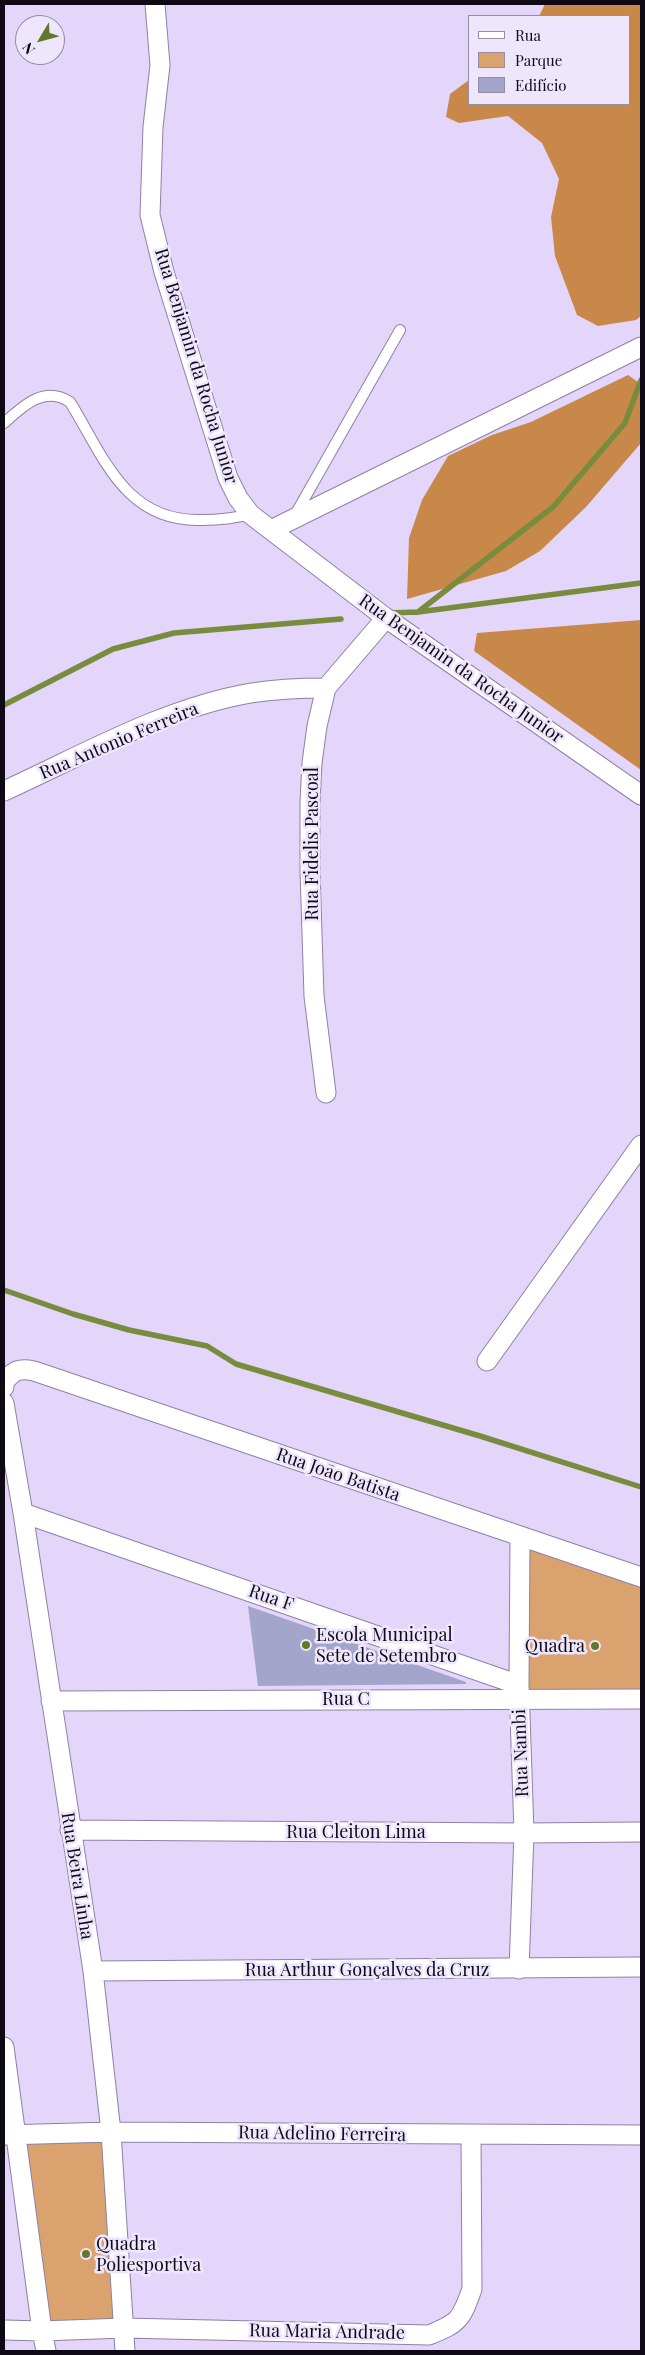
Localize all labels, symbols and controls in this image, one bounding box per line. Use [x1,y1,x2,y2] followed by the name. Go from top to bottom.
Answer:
[15,15,65,65] north arrow
[468,15,630,105] legend
[515,25,541,45] text: Rua
[18,39,39,58] text: N
[515,50,562,70] text: Parque
[515,75,567,95] text: Edifício
[150,246,242,486] street label: Rua Benjamin da Rocha Junior
[354,590,568,748] street label: Rua Benjamin da Rocha Junior
[36,698,202,784] street label: Rua Antonio Ferreira
[301,767,323,921] street label: Rua Fidelis Pascoal
[273,1444,403,1506] street label: Rua Joāo Batista
[246,1580,296,1616] street label: Rua F
[316,1624,457,1666] place label: Escola Municipal Sete de Setembro
[525,1635,585,1657] place label: Quadra
[300,1639,312,1651] marker: Escola Municipal Sete de Setembro
[589,1640,601,1652] marker: Quadra
[322,1688,370,1710] street label: Rua C
[509,1709,533,1797] street label: Rua Nambi
[56,1811,98,1941] street label: Rua Beira Linha
[286,1821,426,1843] street label: Rua Cleiton Lima
[245,1959,489,1981] street label: Rua Arthur Gonçalves da Cruz
[238,2122,406,2146] street label: Rua Adelino Ferreira
[96,2233,201,2276] place label: Quadra Poliesportiva
[80,2248,92,2260] marker: Quadra Poliesportiva
[249,2320,405,2344] street label: Rua Maria Andrade

